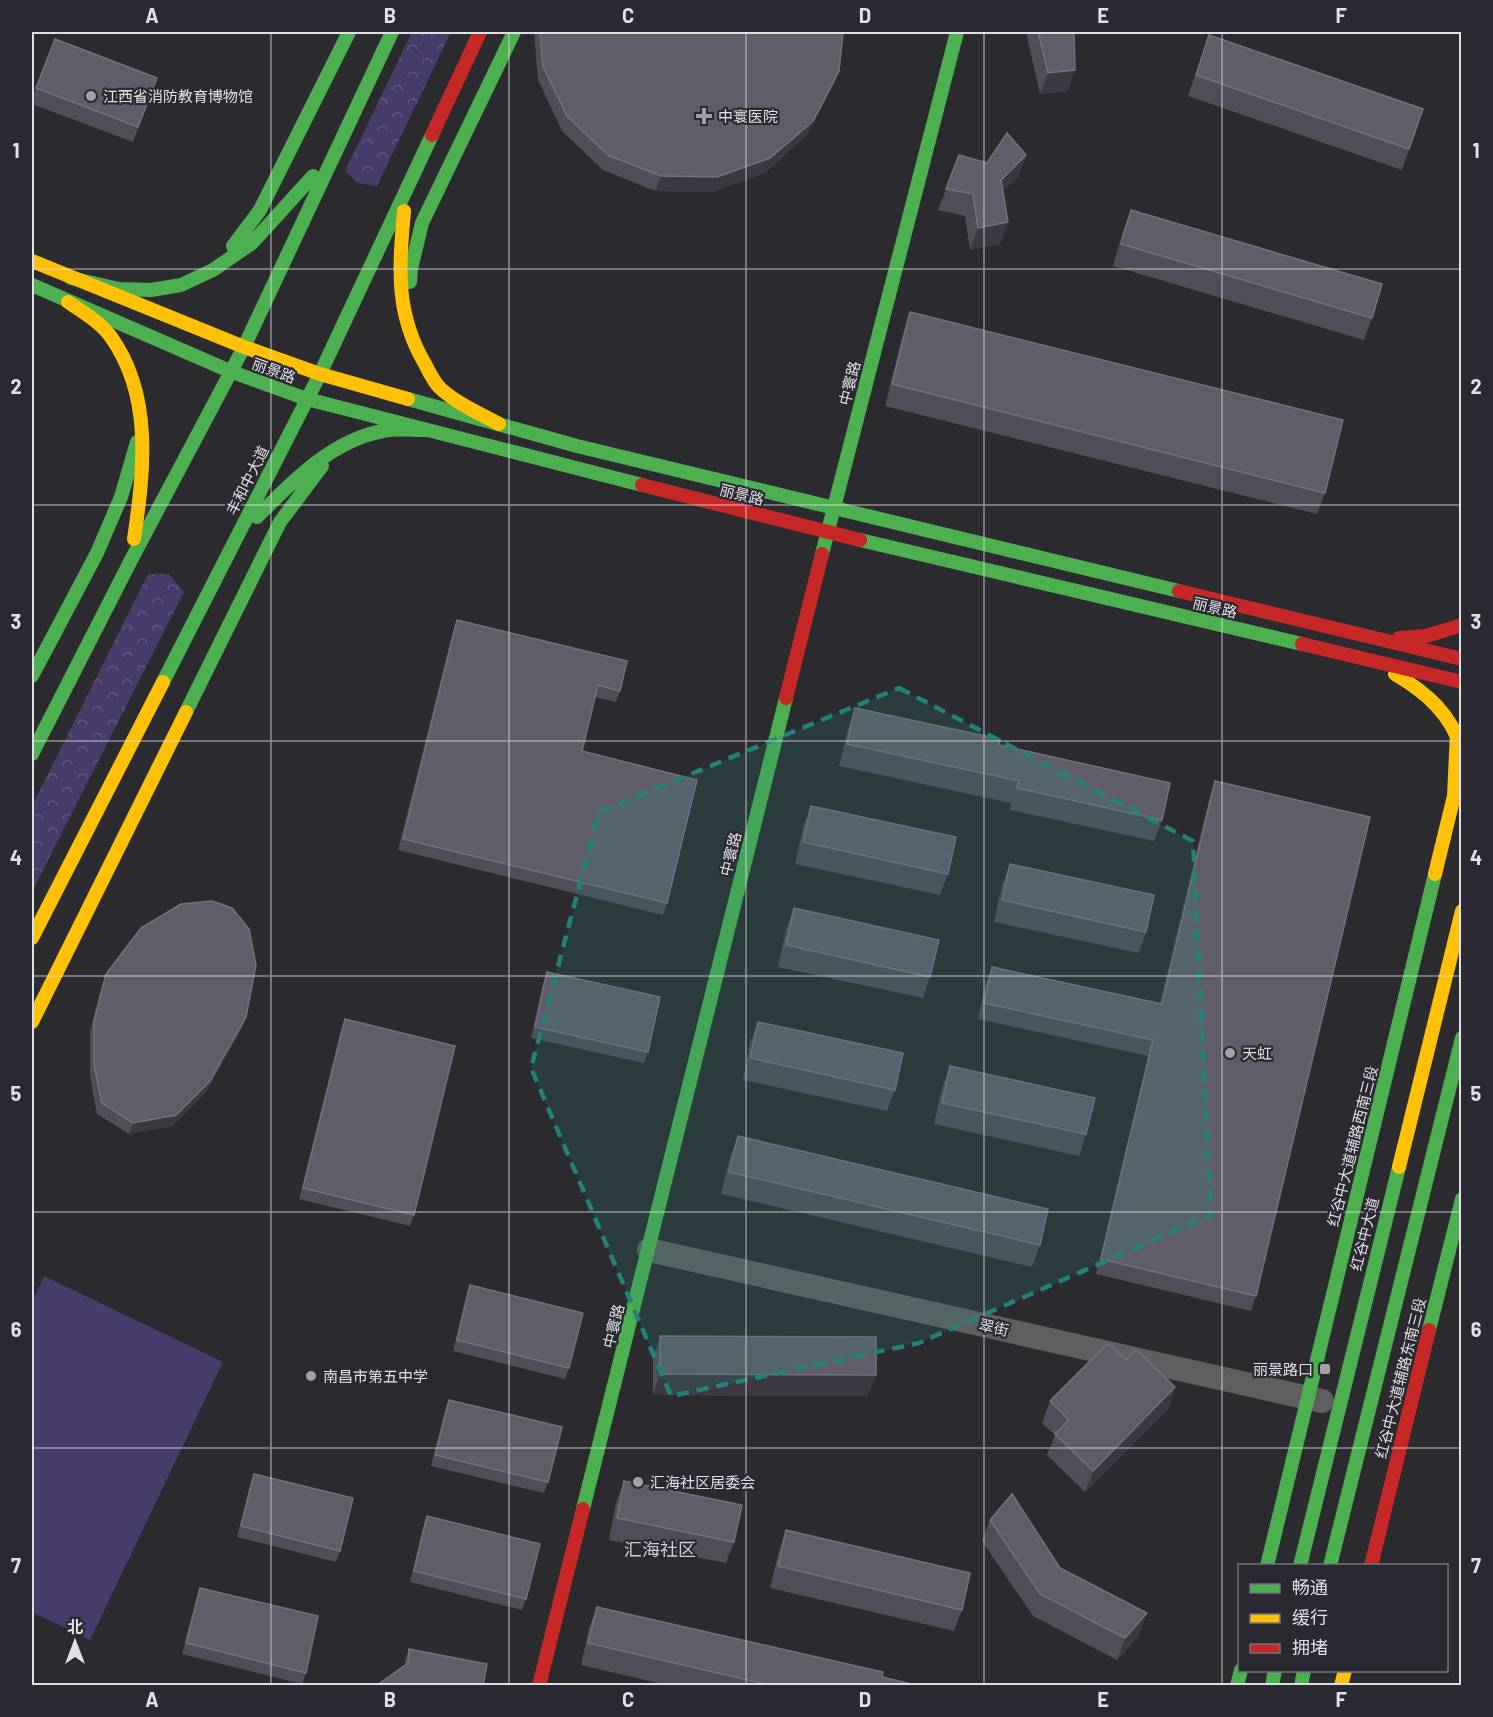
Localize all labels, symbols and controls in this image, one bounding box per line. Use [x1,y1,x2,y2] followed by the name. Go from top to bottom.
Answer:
[145,3,159,27] text: A
[384,3,396,27] text: B
[622,3,634,27] text: C
[859,3,871,27] text: D
[1097,3,1109,27] text: E
[1335,3,1347,27] text: F
[103,87,253,105] place label: 江西省消防教育博物馆
[84,89,98,103] marker: 江西省消防教育博物馆
[695,107,713,125] marker: 中寰医院
[718,107,778,125] place label: 中寰医院
[12,138,20,162] text: 1
[1472,138,1480,162] text: 1
[250,354,298,386] street label: 丽景路
[835,359,863,407] street label: 中寰路
[10,374,22,398] text: 2
[1470,374,1482,398] text: 2
[222,442,272,518] street label: 丰和中大道
[718,480,766,508] street label: 丽景路
[1191,593,1239,621] street label: 丽景路
[11,609,21,633] text: 3
[1471,609,1481,633] text: 3
[716,830,744,878] street label: 中寰路
[10,845,22,869] text: 4
[1470,845,1482,869] text: 4
[1242,1044,1272,1062] place label: 天虹
[1223,1046,1237,1060] marker: 天虹
[1323,1064,1381,1228] street label: 红谷中大道辅路西南三段
[11,1081,22,1105] text: 5
[1471,1081,1482,1105] text: 5
[1346,1195,1382,1273] street label: 红谷中大道
[1371,1296,1429,1460] street label: 红谷中大道辅路东南三段
[599,1302,627,1350] street label: 中寰路
[977,1315,1011,1339] street label: 翠街
[11,1317,22,1341] text: 6
[1471,1317,1482,1341] text: 6
[1253,1360,1313,1378] place label: 丽景路口
[1318,1362,1332,1376] marker: 丽景路口
[323,1367,428,1385] place label: 南昌市第五中学
[304,1369,318,1383] marker: 南昌市第五中学
[650,1473,755,1491] place label: 汇海社区居委会
[631,1475,645,1489] marker: 汇海社区居委会
[624,1538,696,1560] district label: 汇海社区
[11,1553,21,1577] text: 7
[1471,1553,1481,1577] text: 7
[1238,1564,1448,1672] legend
[1292,1576,1328,1598] text: 畅通
[1292,1606,1328,1628] text: 缓行
[45,1612,105,1672] north arrow
[67,1617,83,1636] text: 北
[1292,1636,1328,1658] text: 拥堵
[145,1687,159,1711] text: A
[384,1687,396,1711] text: B
[622,1687,634,1711] text: C
[859,1687,871,1711] text: D
[1097,1687,1109,1711] text: E
[1335,1687,1347,1711] text: F

